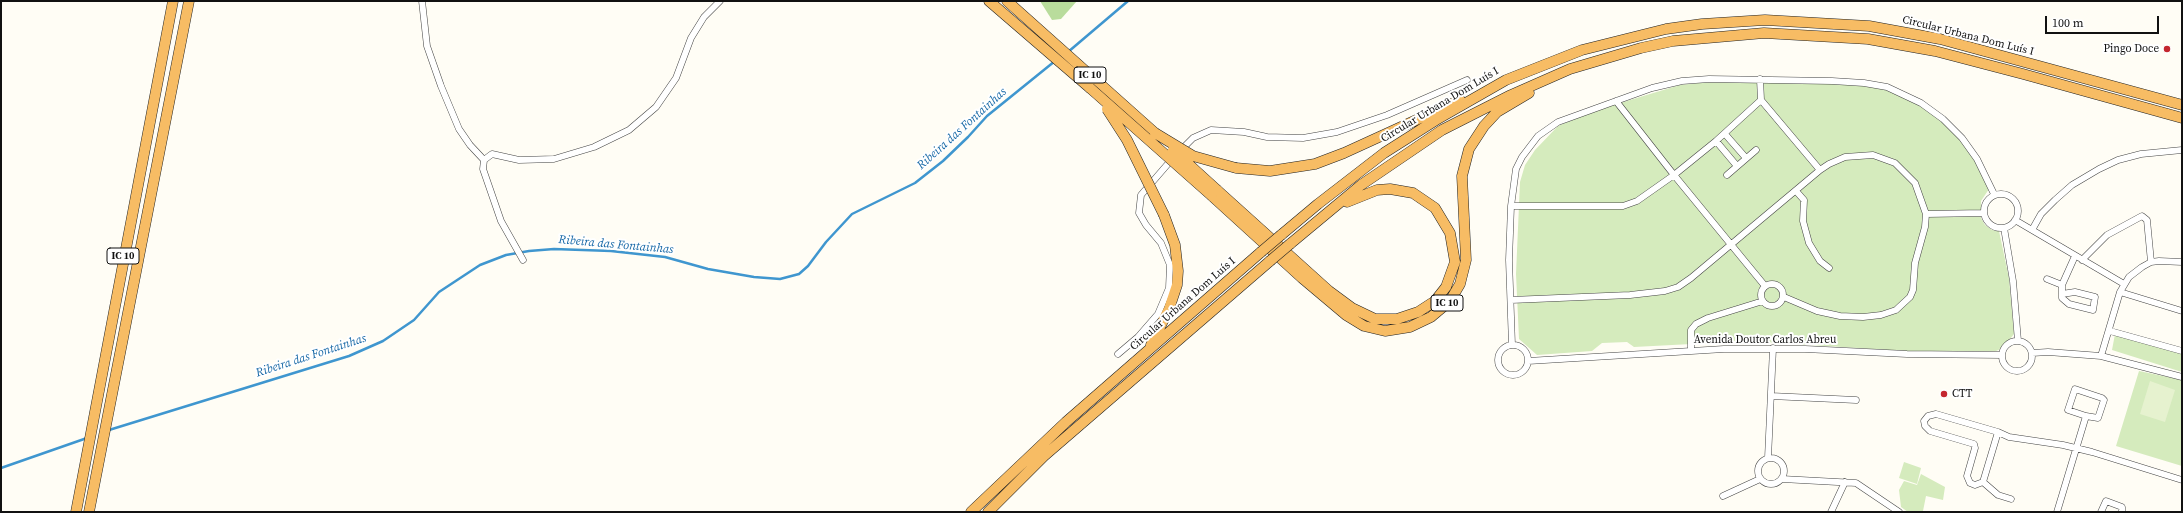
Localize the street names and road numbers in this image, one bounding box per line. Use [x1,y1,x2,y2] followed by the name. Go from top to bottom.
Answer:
[1901,13,2035,59] street label: Circular Urbana Dom Luís I
[1379,65,1501,145] street label: Circular Urbana Dom Luís I
[1074,67,1106,83] road number: IC 10
[107,248,139,264] road number: IC 10
[1128,255,1238,353] street label: Circular Urbana Dom Luís I
[1431,295,1463,311] road number: IC 10
[1694,333,1836,347] street label: Avenida Doutor Carlos Abreu

